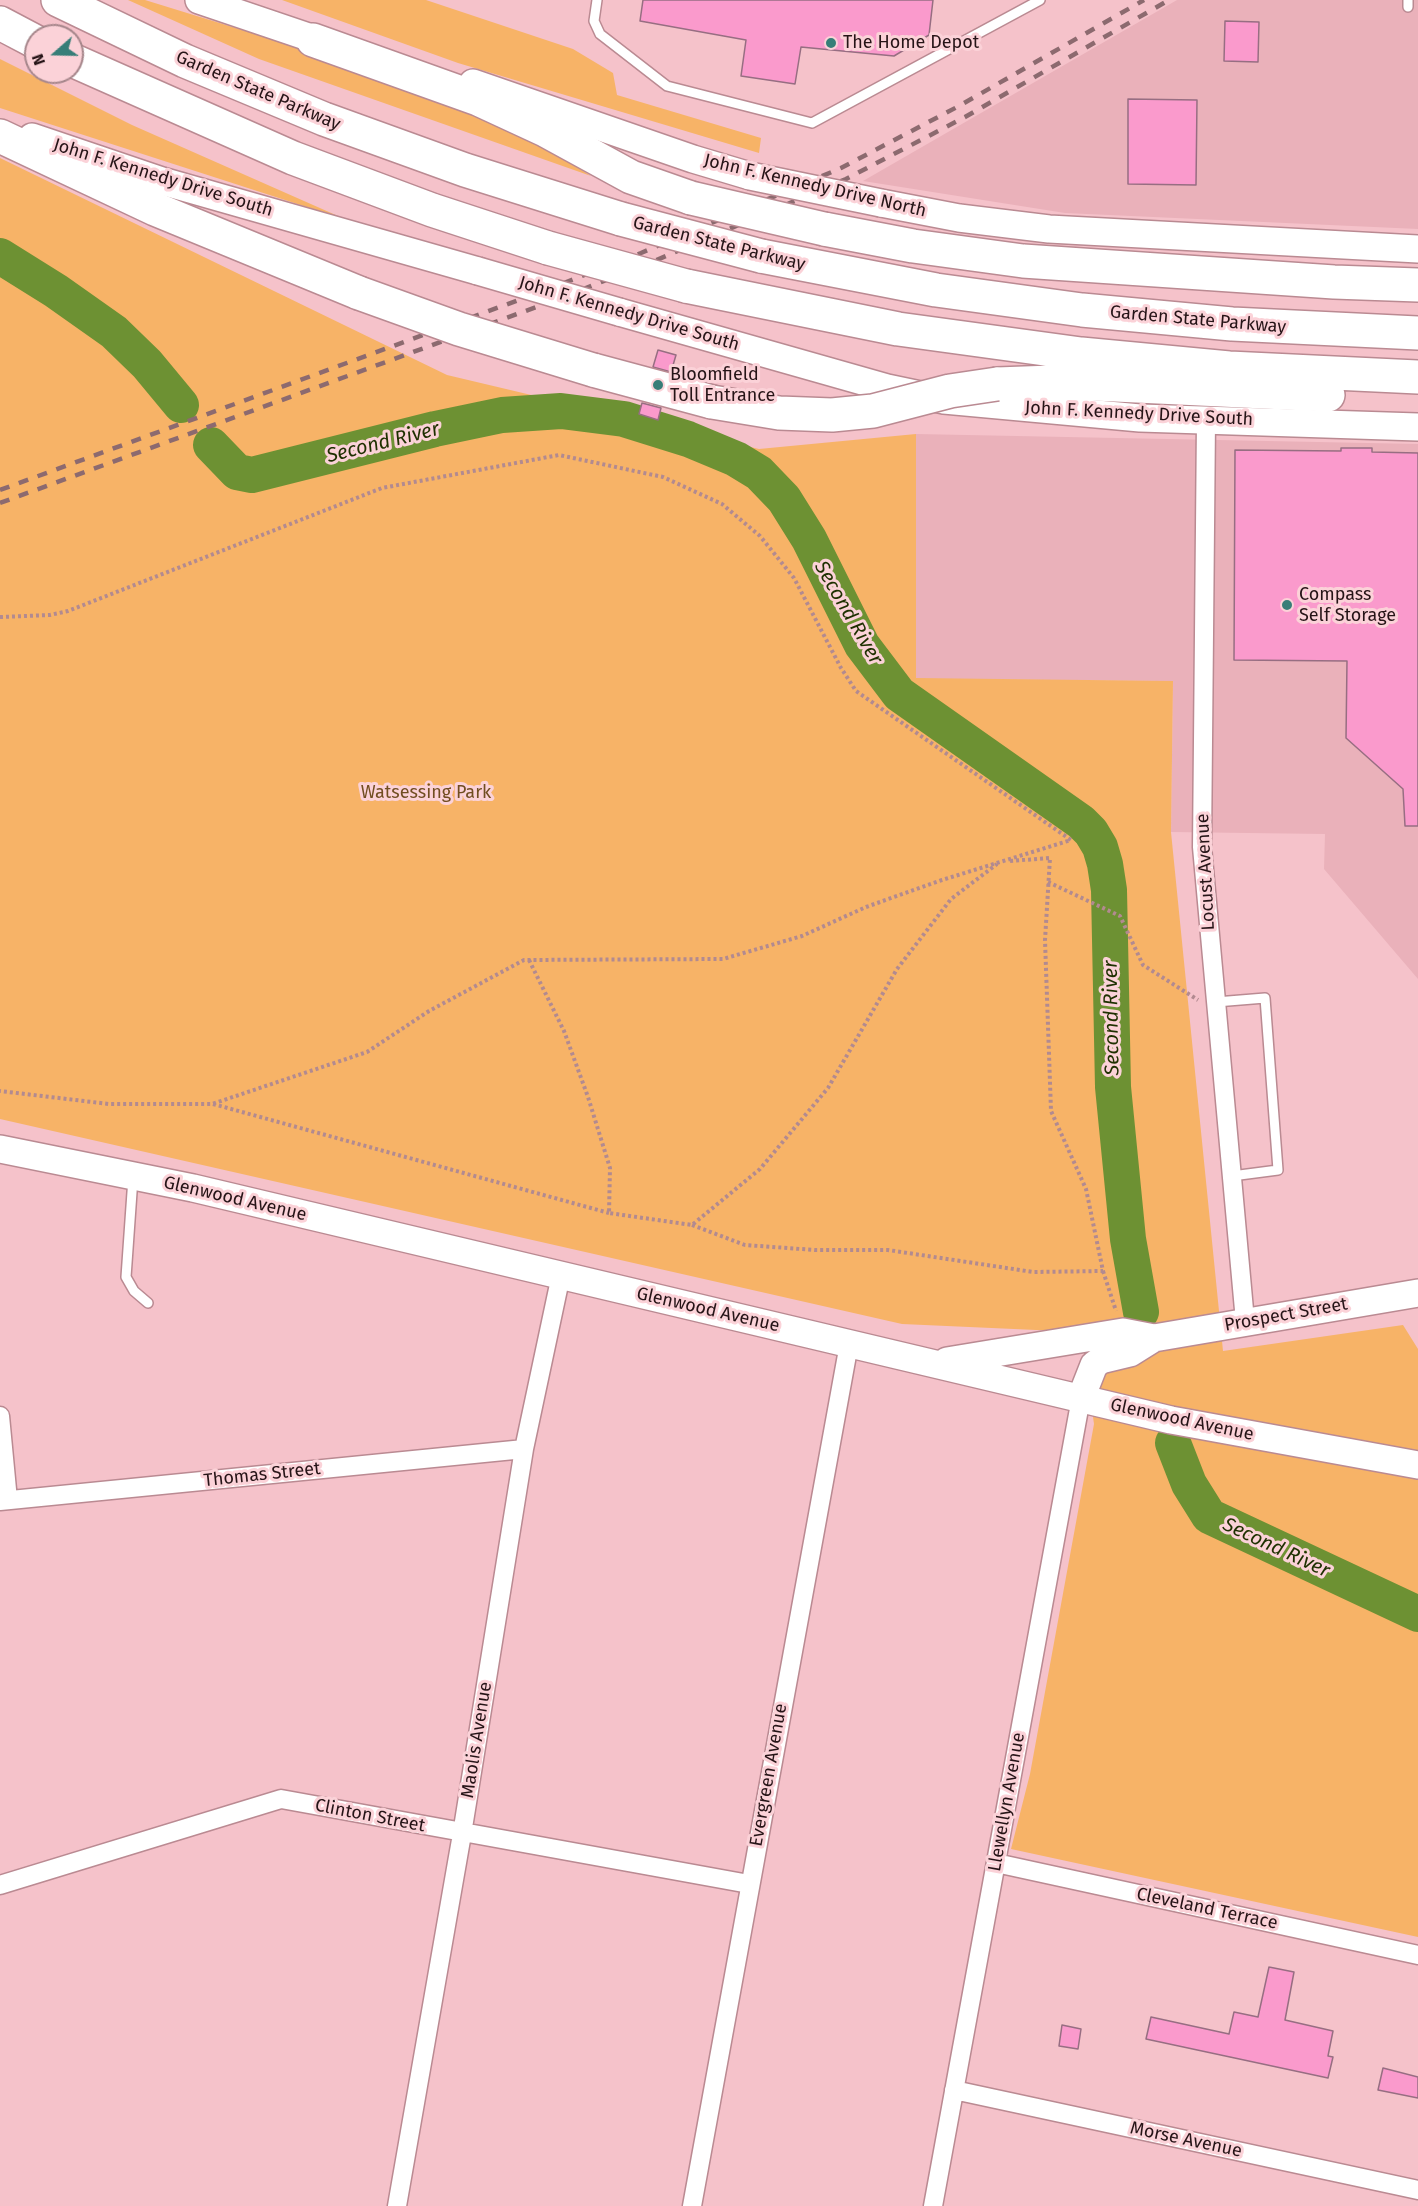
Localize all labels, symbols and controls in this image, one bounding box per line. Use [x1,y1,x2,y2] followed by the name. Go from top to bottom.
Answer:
[24,24,84,84] north arrow
[843,32,979,54] place label: The Home Depot
[824,36,838,50] marker: The Home Depot
[172,47,344,135] street label: Garden State Parkway
[28,51,49,68] text: N
[51,134,275,222] street label: John F. Kennedy Drive South
[702,150,928,222] street label: John F. Kennedy Drive North
[631,212,807,276] street label: Garden State Parkway
[516,272,742,356] street label: John F. Kennedy Drive South
[1109,302,1287,338] street label: Garden State Parkway
[670,364,775,406] place label: Bloomfield Toll Entrance
[651,378,665,392] marker: Bloomfield Toll Entrance
[1024,397,1254,431] street label: John F. Kennedy Drive South
[324,417,442,469] water label: Second River
[809,557,887,669] water label: Second River
[1299,584,1396,626] place label: Compass Self Storage
[1280,598,1294,612] marker: Compass Self Storage
[361,782,491,804] park label: Watsessing Park
[1192,813,1220,931] street label: Locust Avenue
[1099,960,1125,1076] water label: Second River
[161,1172,309,1226] street label: Glenwood Avenue
[634,1283,782,1337] street label: Glenwood Avenue
[1223,1294,1349,1336] street label: Prospect Street
[1108,1394,1256,1446] street label: Glenwood Avenue
[202,1458,322,1492] street label: Thomas Street
[1219,1513,1333,1583] water label: Second River
[457,1680,497,1800] street label: Maolis Avenue
[746,1702,792,1848] street label: Evergreen Avenue
[984,1731,1030,1873] street label: Llewellyn Avenue
[313,1795,427,1837] street label: Clinton Street
[1134,1883,1280,1935] street label: Cleveland Terrace
[1128,2118,1244,2162] street label: Morse Avenue

